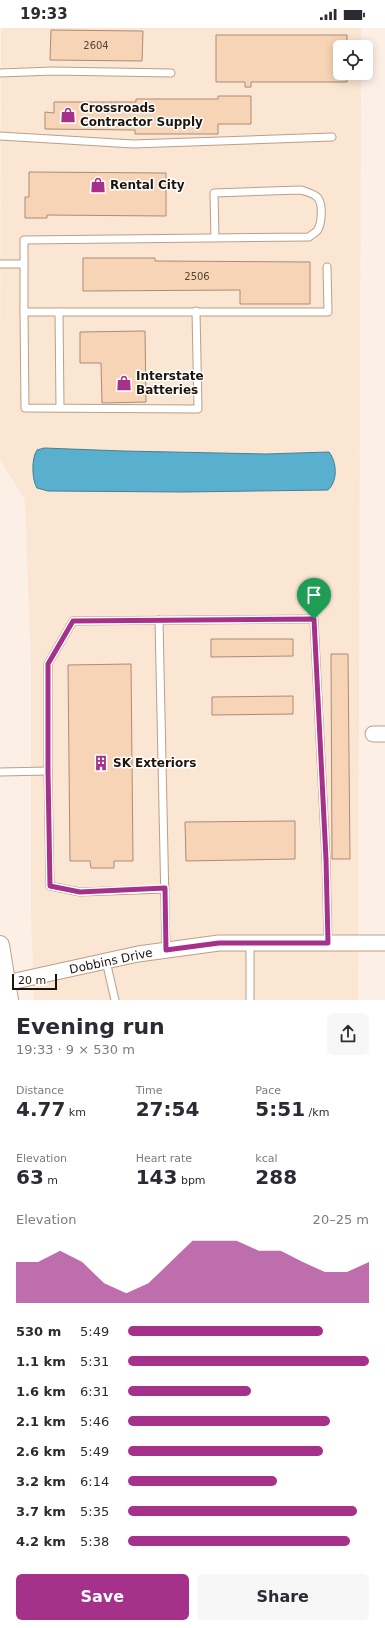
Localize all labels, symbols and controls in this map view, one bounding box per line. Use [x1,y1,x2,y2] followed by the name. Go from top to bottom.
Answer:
[20,5,68,23] text: 19:33
[83,40,109,51] house number: 2604
[333,40,373,80] map controls
[333,40,373,80] button: locate
[80,101,203,129] place label: Crossroads Contractor Supply
[59,106,77,124] shop icon: Crossroads Contractor Supply
[89,176,107,194] shop icon: Rental City
[110,178,185,192] place label: Rental City
[184,271,210,282] house number: 2506
[136,369,204,397] place label: Interstate Batteries
[115,374,133,392] shop icon: Interstate Batteries
[297,578,331,619] pin
[303,584,325,606] icon: arrive
[92,754,110,772] building icon: SK Exteriors
[113,756,196,770] place label: SK Exteriors
[68,945,154,977] street label: Dobbins Drive
[12,972,57,991] scale bar
[18,974,46,987] text: 20 m
[327,1013,369,1055] button: share
[16,1014,165,1039] text: Evening run
[16,1042,135,1057] text: 19:33 · 9 × 530 m
[16,1084,64,1097] text: Distance
[136,1084,163,1097] text: Time
[255,1084,281,1097] text: Pace
[16,1097,65,1121] text: 4.77
[136,1097,199,1121] text: 27:54
[255,1097,305,1121] text: 5:51
[65,1106,86,1119] text: km
[305,1106,329,1119] text: /km
[16,1152,67,1165] text: Elevation
[136,1152,192,1165] text: Heart rate
[255,1152,278,1165] text: kcal
[16,1165,44,1189] text: 63
[136,1165,177,1189] text: 143
[255,1165,297,1189] text: 288
[44,1174,58,1187] text: m
[177,1174,206,1187] text: bpm
[16,1212,76,1227] text: Elevation
[313,1212,369,1227] text: 20–25 m
[16,1324,61,1339] text: 530 m
[80,1324,109,1339] text: 5:49
[16,1354,66,1369] text: 1.1 km
[80,1354,109,1369] text: 5:31
[16,1384,66,1399] text: 1.6 km
[80,1384,109,1399] text: 6:31
[16,1414,66,1429] text: 2.1 km
[80,1414,109,1429] text: 5:46
[16,1444,66,1459] text: 2.6 km
[80,1444,109,1459] text: 5:49
[16,1474,66,1489] text: 3.2 km
[80,1474,109,1489] text: 6:14
[16,1504,66,1519] text: 3.7 km
[80,1504,109,1519] text: 5:35
[16,1534,66,1549] text: 4.2 km
[80,1534,109,1549] text: 5:38
[16,1574,189,1620] button: Save
[197,1574,369,1620] button: Share

